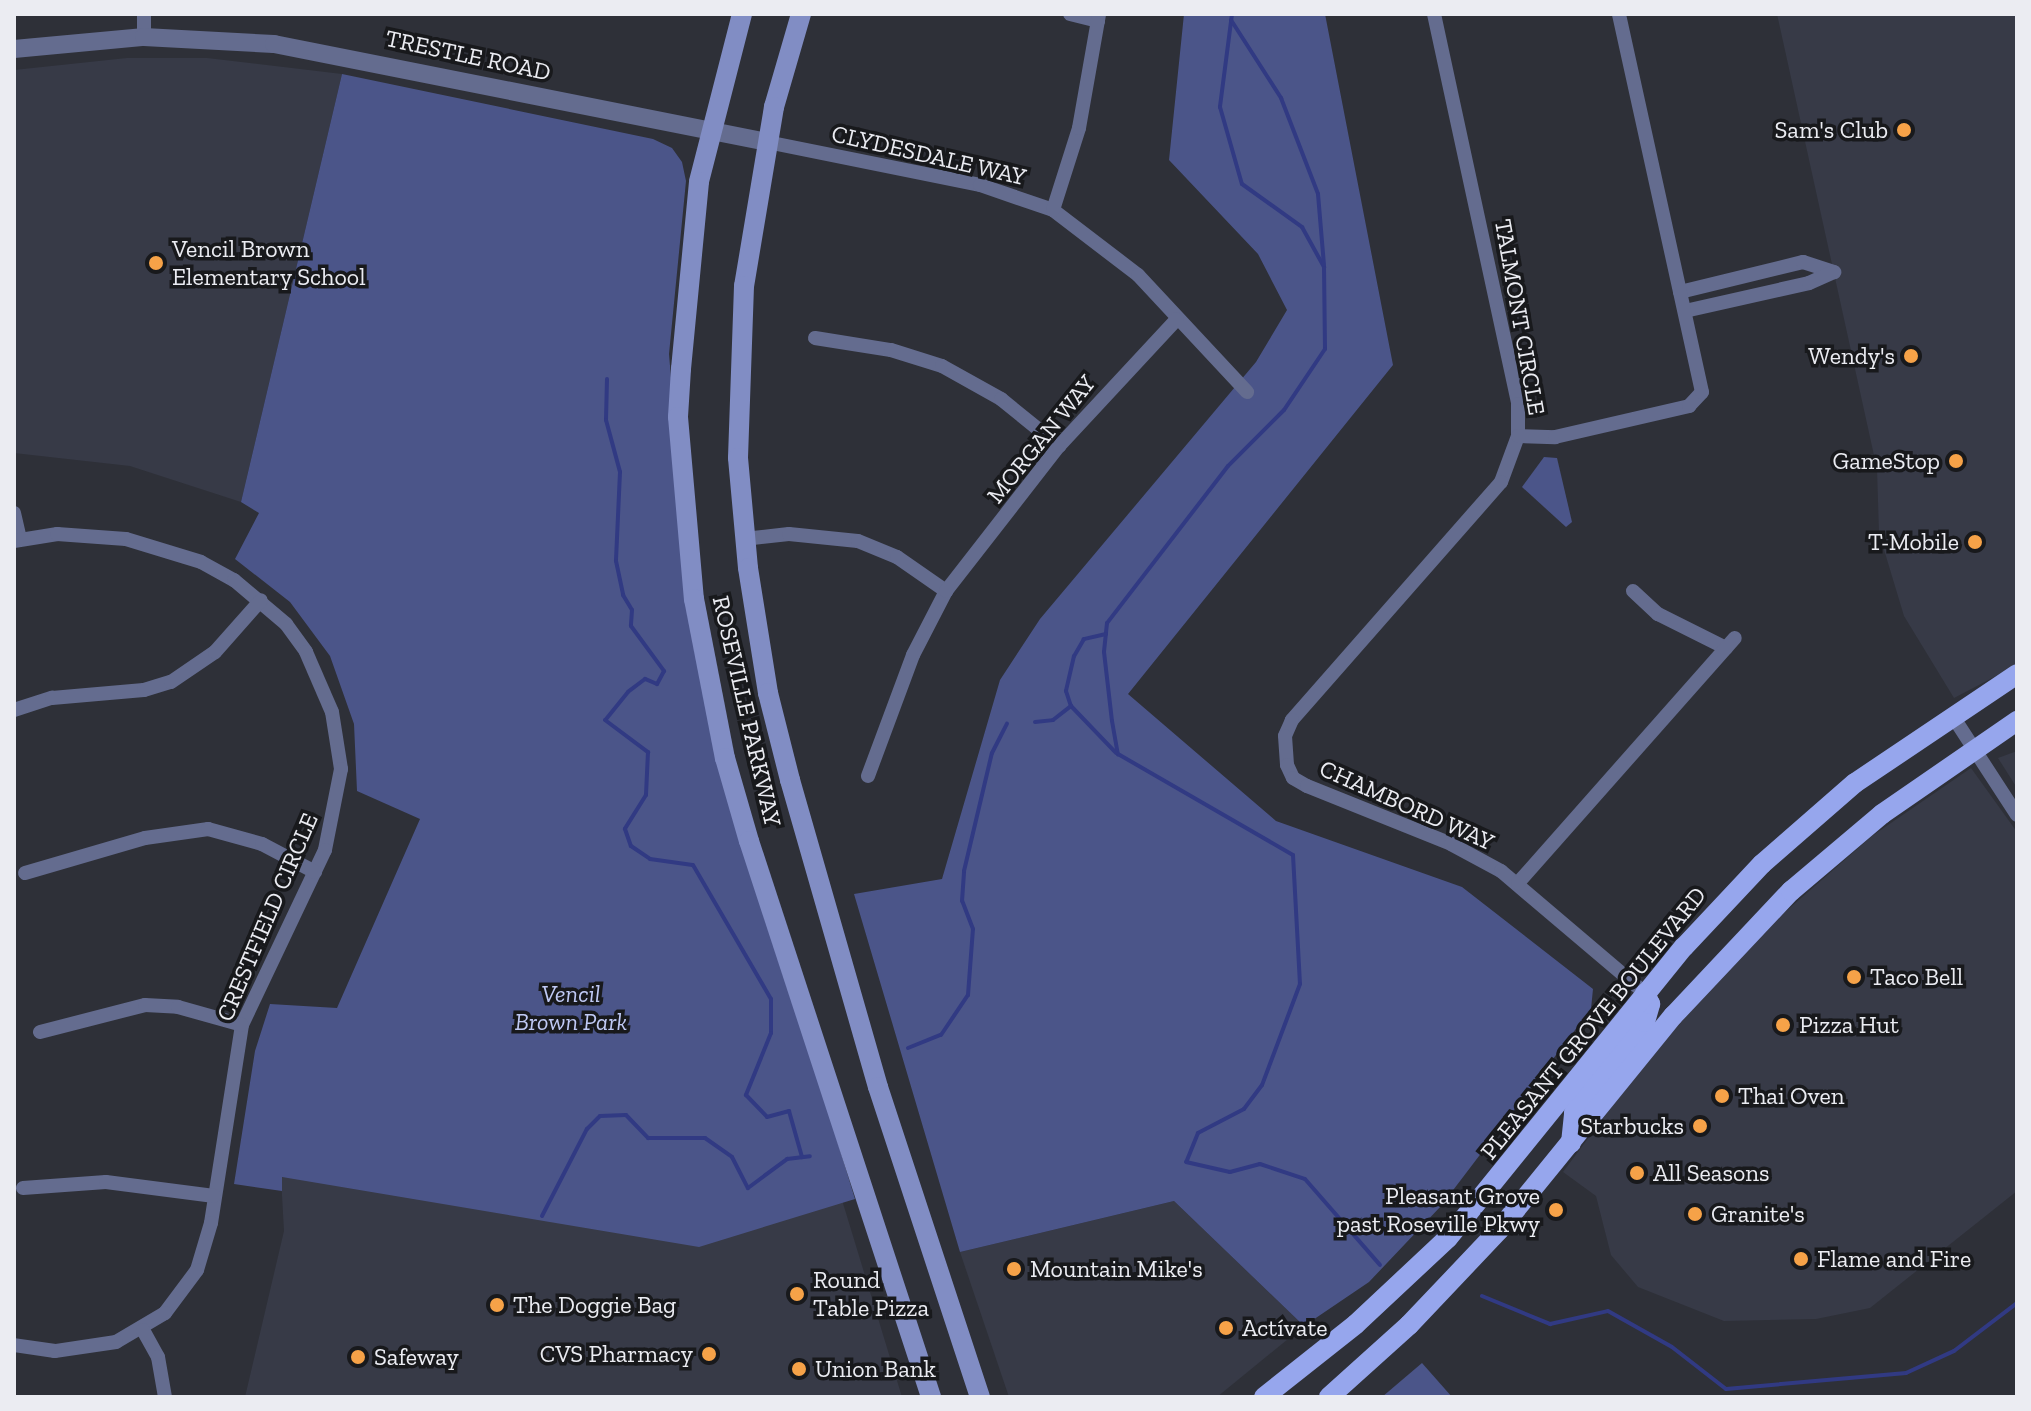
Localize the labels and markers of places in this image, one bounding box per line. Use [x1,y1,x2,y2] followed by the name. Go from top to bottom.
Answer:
[1775,116,1888,144] place label: Sam's Club
[1895,121,1913,139] marker: Sam's Club
[172,235,366,291] place label: Vencil Brown Elementary School
[147,254,165,272] marker: Vencil Brown Elementary School
[1808,342,1895,370] place label: Wendy's
[1902,347,1920,365] marker: Wendy's
[1833,447,1940,475] place label: GameStop
[1947,452,1965,470] marker: GameStop
[1868,528,1959,556] place label: T-Mobile
[1966,533,1984,551] marker: T-Mobile
[1870,963,1963,991] place label: Taco Bell
[1845,968,1863,986] marker: Taco Bell
[1799,1011,1899,1039] place label: Pizza Hut
[1774,1016,1792,1034] marker: Pizza Hut
[1738,1082,1844,1110] place label: Thai Oven
[1713,1087,1731,1105] marker: Thai Oven
[1580,1112,1684,1140] place label: Starbucks
[1691,1117,1709,1135] marker: Starbucks
[1653,1159,1770,1187] place label: All Seasons
[1628,1164,1646,1182] marker: All Seasons
[1337,1182,1540,1238] place label: Pleasant Grove past Roseville Pkwy
[1711,1200,1805,1228] place label: Granite's
[1547,1201,1565,1219] marker: Pleasant Grove past Roseville Pkwy
[1686,1205,1704,1223] marker: Granite's
[1817,1245,1971,1273] place label: Flame and Fire
[1792,1250,1810,1268] marker: Flame and Fire
[1030,1255,1203,1283] place label: Mountain Mike's
[1005,1260,1023,1278] marker: Mountain Mike's
[813,1266,929,1322] place label: Round Table Pizza
[788,1285,806,1303] marker: Round Table Pizza
[513,1291,676,1319] place label: The Doggie Bag
[488,1296,506,1314] marker: The Doggie Bag
[1242,1314,1328,1342] place label: Actívate
[1217,1319,1235,1337] marker: Actívate
[540,1340,693,1368] place label: CVS Pharmacy
[374,1343,459,1371] place label: Safeway
[700,1345,718,1363] marker: CVS Pharmacy
[349,1348,367,1366] marker: Safeway
[815,1355,936,1383] place label: Union Bank
[790,1360,808,1378] marker: Union Bank

